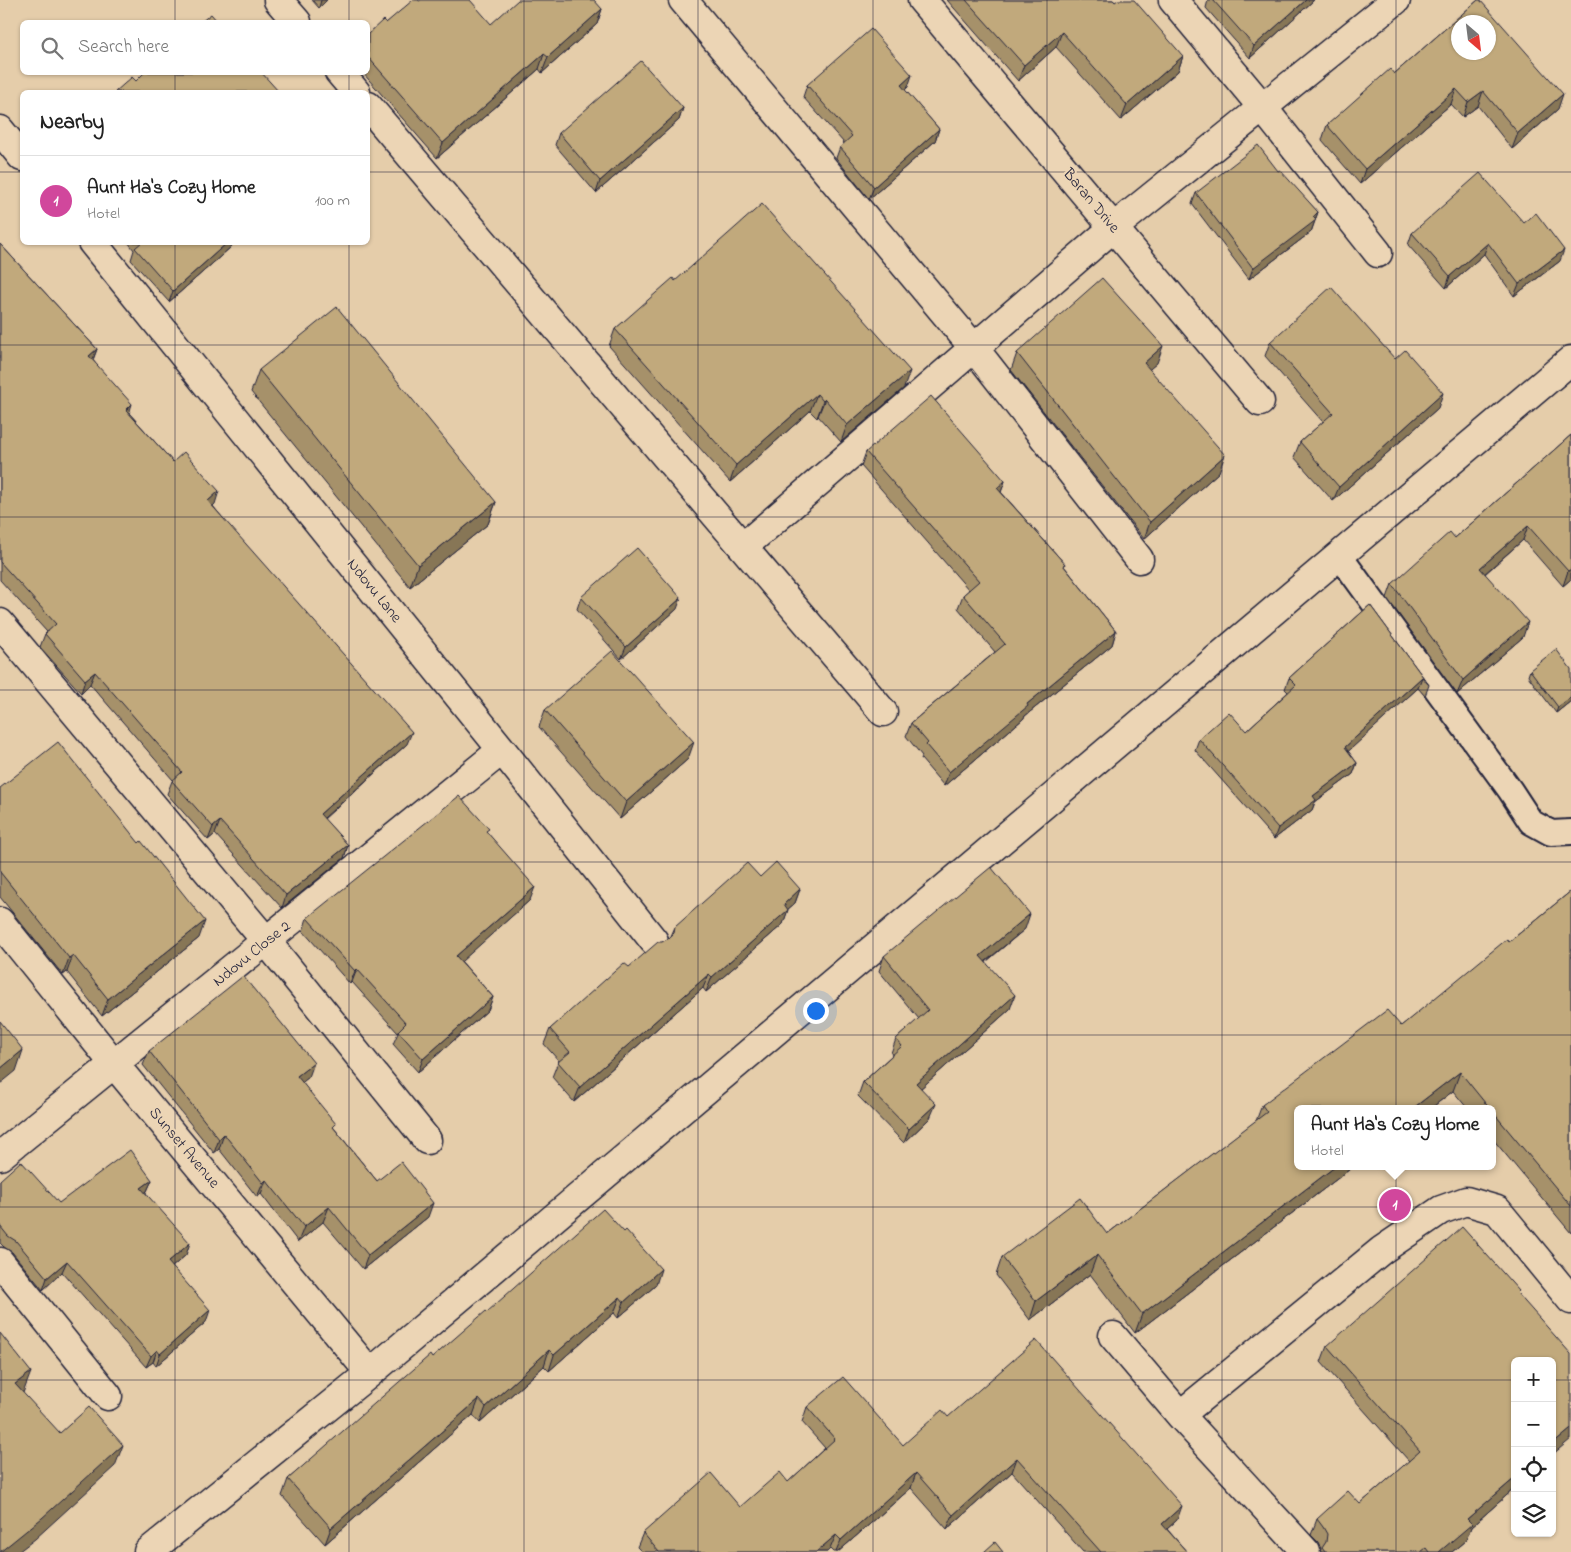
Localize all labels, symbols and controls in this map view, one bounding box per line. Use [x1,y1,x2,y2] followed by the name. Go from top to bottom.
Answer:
[1451,15,1496,60] north arrow
[20,20,370,75] search box
[38,34,66,62] icon: search
[78,34,169,61] text: Search here
[40,108,104,138] text: Nearby
[1056,163,1126,239] street label: Baran Drive
[87,175,255,202] text: Aunt Ha's Cozy Home
[53,189,59,213] text: 1
[315,189,350,213] text: 100 m
[87,202,120,226] text: Hotel
[340,554,408,629] street label: Ndovu Lane
[208,915,296,993] street label: Ndovu Close 2
[803,998,829,1024] your location
[143,1102,226,1195] street label: Sunset Avenue
[1294,1105,1496,1170] popup
[1311,1112,1479,1139] text: Aunt Ha's Cozy Home
[1311,1139,1344,1163] text: Hotel
[1379,1186,1411,1224] pin: 1
[1511,1357,1556,1537] map controls
[1511,1357,1556,1402] button: +
[1511,1402,1556,1447] button: −
[1511,1447,1556,1492] button: locate
[1511,1492,1556,1537] button: layers

